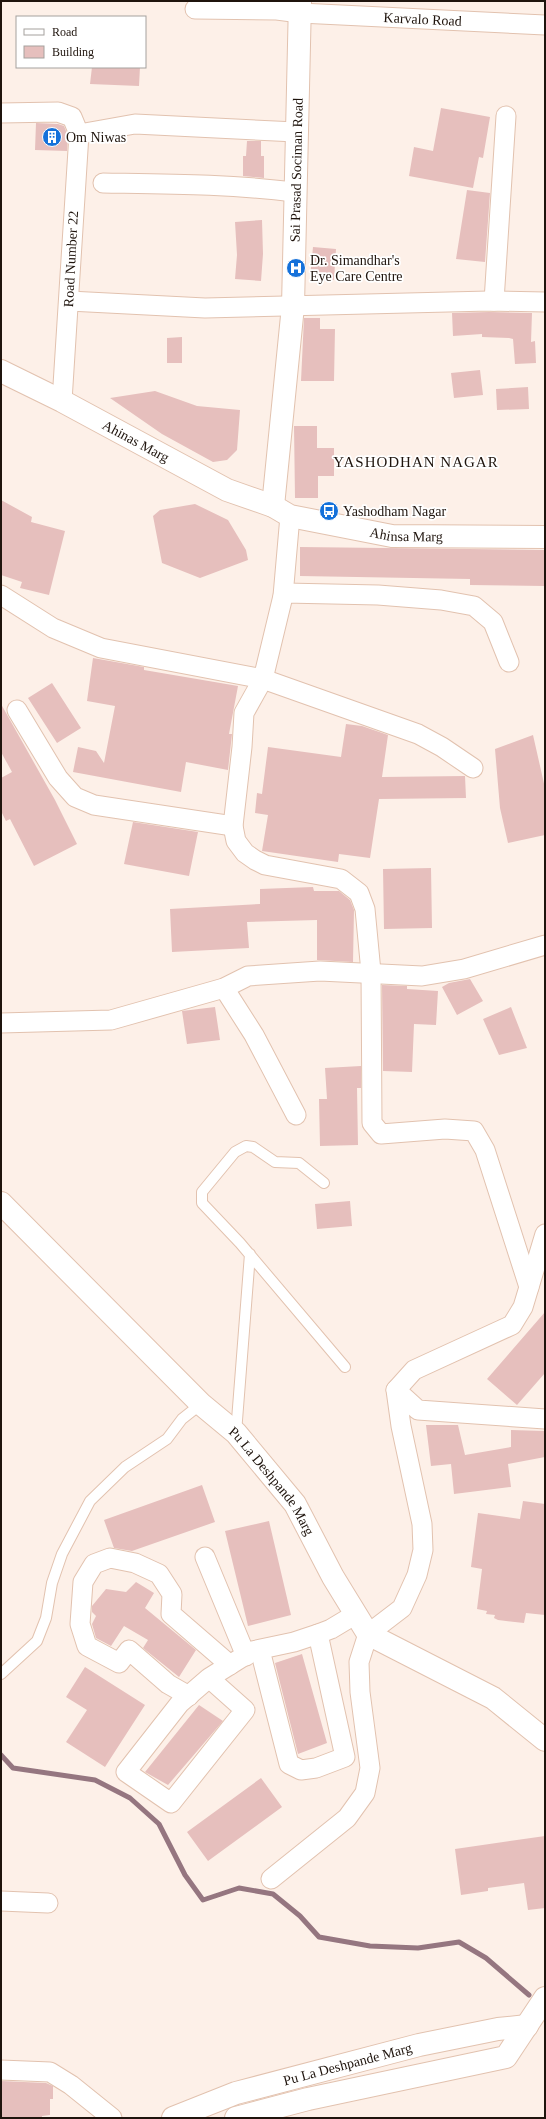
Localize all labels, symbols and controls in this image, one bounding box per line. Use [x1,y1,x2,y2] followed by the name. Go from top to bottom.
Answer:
[383,10,462,28] street label: Karvalo Road
[16,16,146,68] legend
[52,25,77,39] text: Road
[52,45,94,59] text: Building
[287,98,305,242] street label: Sai Prasad Sociman Road
[41,126,63,148] building icon: Om Niwas
[66,130,126,145] place label: Om Niwas
[61,210,81,308] street label: Road Number 22
[310,253,403,284] place label: Dr. Simandhar's Eye Care Centre
[285,257,307,279] hospital icon: Dr. Simandhar's Eye Care Centre
[100,417,172,465] street label: Ahinas Marg
[333,454,499,470] district label: YASHODHAN NAGAR
[318,500,340,522] bus stop icon: Yashodham Nagar
[343,504,447,519] place label: Yashodham Nagar
[369,524,443,544] street label: Ahinsa Marg
[226,1423,317,1538] street label: Pu La Deshpande Marg
[282,2040,413,2088] street label: Pu La Deshpande Marg

